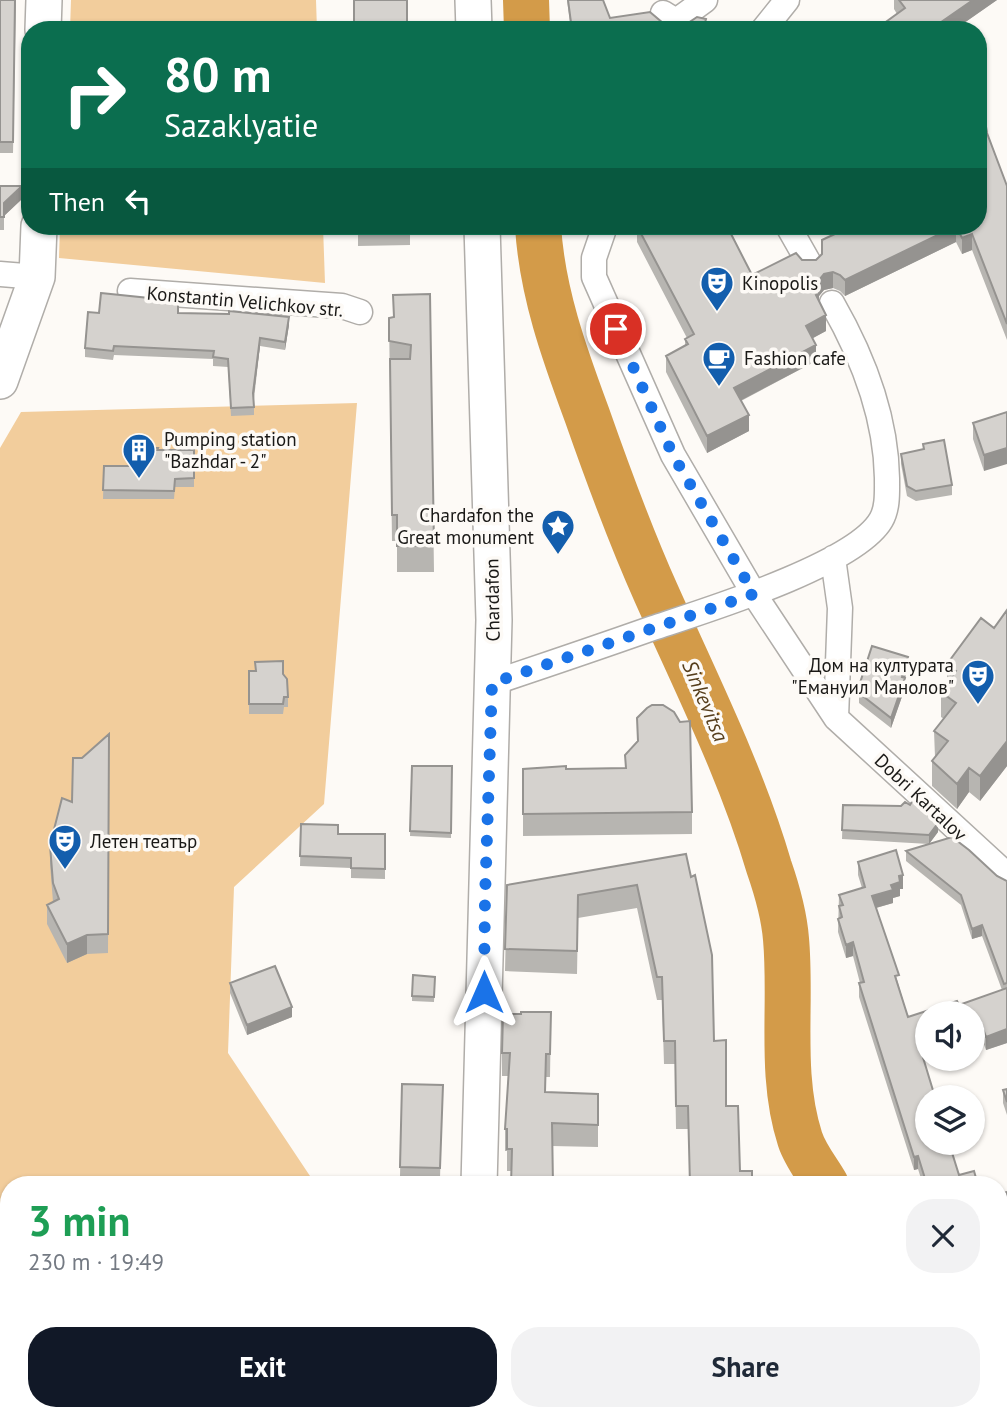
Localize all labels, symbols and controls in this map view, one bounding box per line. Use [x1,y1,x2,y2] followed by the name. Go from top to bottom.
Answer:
[164,42,271,106] text: 80 m
[49,49,140,140] icon: right
[164,104,318,146] text: Sazaklyatie
[119,182,157,220] icon: left
[49,185,105,218] text: Then
[698,264,736,313] theatre icon: Kinopolis
[742,271,818,295] place label: Kinopolis
[146,280,344,322] street label: Konstantin Velichkov str.
[586,299,646,359] pin
[597,310,635,348] icon: arrive
[700,339,738,388] cafe icon: Fashion cafe
[744,346,846,370] place label: Fashion cafe
[164,427,297,473] place label: Pumping station "Bazhdar - 2"
[120,431,158,480] building icon: Pumping station "Bazhdar - 2"
[397,503,535,549] place label: Chardafon the Great monument
[539,507,577,556] place icon: Chardafon the Great monument
[479,558,505,642] street label: Chardafon
[791,653,954,699] place label: Дом на културата "Емануил Манолов"
[676,656,735,746] water label: Sinkevitsa
[959,657,997,706] theatre icon: Дом на културата "Емануил Манолов"
[870,748,972,846] street label: Dobri Kartalov
[46,822,84,871] theatre icon: Летен театър
[89,829,197,853] place label: Летен театър
[447,955,521,1029] position arrow
[915,1001,985,1155] map controls
[915,1001,985,1071] button: sound
[915,1085,985,1155] button: layers
[28,1193,130,1248] text: 3 min
[906,1199,980,1273] button: close
[28,1247,164,1276] text: 230 m · 19:49
[28,1327,497,1407] button: Exit
[511,1327,980,1407] button: Share

